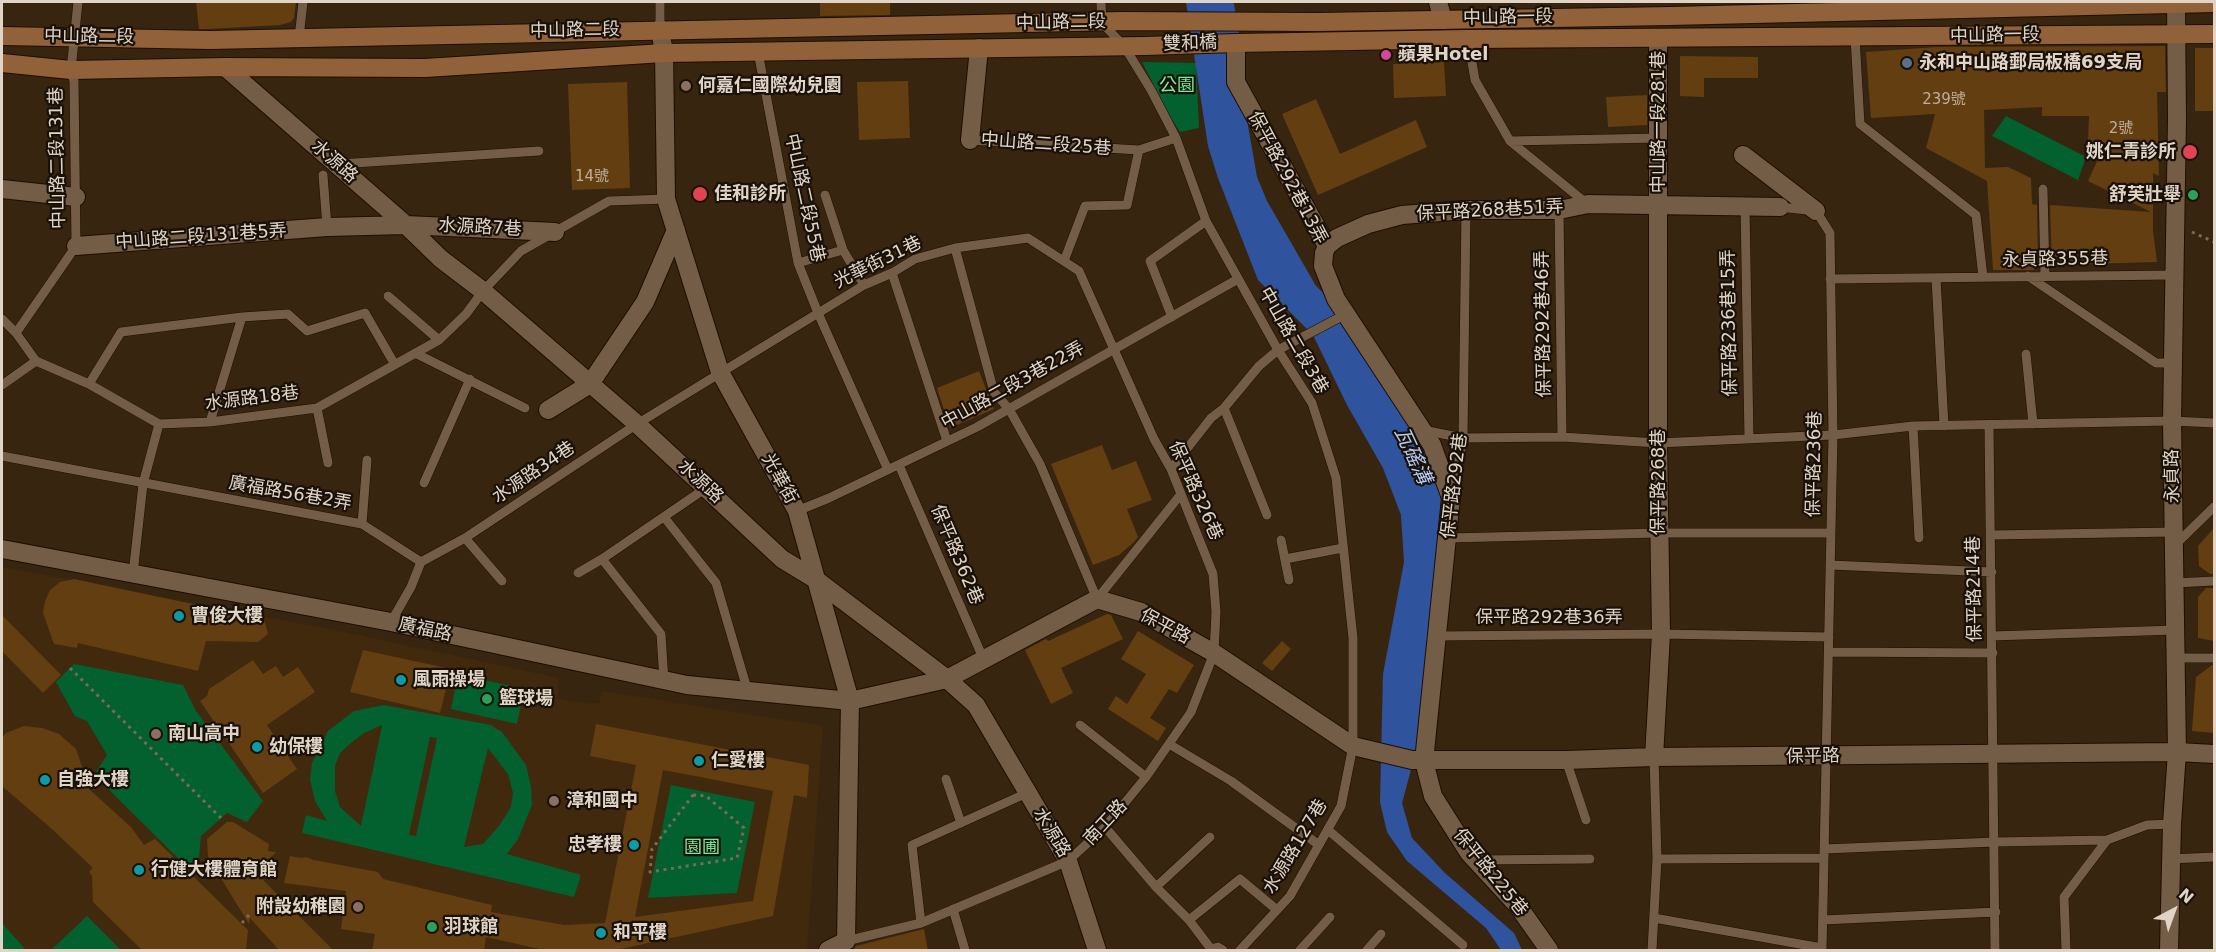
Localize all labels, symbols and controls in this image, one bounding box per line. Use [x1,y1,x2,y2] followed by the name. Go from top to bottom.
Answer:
[1463,6,1553,30] street label: 中山路一段
[1016,11,1106,35] street label: 中山路二段
[530,19,620,43] street label: 中山路二段
[1950,24,2040,48] street label: 中山路一段
[44,25,134,49] street label: 中山路二段
[1163,32,1217,56] street label: 雙和橋
[1398,44,1488,66] place label: 蘋果Hotel
[1379,48,1393,62] marker: 蘋果Hotel
[1648,51,1670,193] street label: 中山路一段281巷
[1919,52,2142,74] place label: 永和中山路郵局板橋69支局
[1900,56,1914,70] marker: 永和中山路郵局板橋69支局
[698,75,842,97] place label: 何嘉仁國際幼兒園
[1159,75,1195,97] park label: 公園
[679,79,693,93] marker: 何嘉仁國際幼兒園
[46,87,70,229] street label: 中山路二段131巷
[1922,91,1966,109] house number: 239號
[1243,108,1331,248] street label: 保平路292巷13弄
[2109,120,2133,138] house number: 2號
[980,130,1112,160] street label: 中山路二段25巷
[780,132,828,264] street label: 中山路二段55巷
[307,136,361,188] street label: 水源路
[2086,141,2176,163] place label: 姚仁青診所
[2181,143,2199,161] marker: 姚仁青診所
[575,168,609,186] house number: 14號
[714,183,786,205] place label: 佳和診所
[2109,184,2181,206] place label: 舒芙壯舉
[691,185,709,203] marker: 佳和診所
[2186,188,2200,202] marker: 舒芙壯舉
[1416,196,1564,226] street label: 保平路268巷51弄
[438,215,522,241] street label: 水源路7巷
[115,220,287,254] street label: 中山路二段131巷5弄
[831,232,925,294] street label: 光華街31巷
[2002,248,2108,272] street label: 永貞路355巷
[1718,249,1742,397] street label: 保平路236巷15弄
[1532,250,1556,398] street label: 保平路292巷46弄
[1254,284,1332,398] street label: 中山路二段3巷
[938,338,1088,434] street label: 中山路二段3巷22弄
[204,382,300,416] street label: 水源路18巷
[1803,411,1827,517] street label: 保平路236巷
[1388,424,1436,488] water label: 瓦磘溝
[1648,429,1670,535] street label: 保平路268巷
[1438,432,1472,540] street label: 保平路292巷
[489,438,579,508] street label: 水源路34巷
[1164,438,1226,544] street label: 保平路326巷
[2162,449,2184,503] street label: 永貞路
[756,450,802,508] street label: 光華街
[673,456,727,508] street label: 水源路
[227,473,353,515] street label: 廣福路56巷2弄
[925,502,987,608] street label: 保平路362巷
[1963,536,1987,642] street label: 保平路214巷
[191,605,263,627] place label: 曹俊大樓
[1136,605,1194,649] street label: 保平路
[1475,607,1623,629] street label: 保平路292巷36弄
[172,609,186,623] marker: 曹俊大樓
[396,614,454,646] street label: 廣福路
[413,669,485,691] place label: 風雨操場
[394,673,408,687] marker: 風雨操場
[499,688,553,710] place label: 籃球場
[480,692,494,706] marker: 籃球場
[168,723,240,745] place label: 南山高中
[149,727,163,741] marker: 南山高中
[269,736,323,758] place label: 幼保樓
[250,740,264,754] marker: 幼保樓
[1786,746,1840,768] street label: 保平路
[711,750,765,772] place label: 仁愛樓
[692,754,706,768] marker: 仁愛樓
[57,769,129,791] place label: 自強大樓
[38,773,52,787] marker: 自強大樓
[566,790,638,812] place label: 漳和國中
[547,794,561,808] marker: 漳和國中
[1080,796,1132,850] street label: 南工路
[1259,796,1333,898] street label: 水源路127巷
[1028,804,1074,862] street label: 水源路
[1448,825,1532,921] street label: 保平路225巷
[568,834,622,856] place label: 忠孝樓
[684,837,720,859] park label: 園圃
[627,838,641,852] marker: 忠孝樓
[151,859,277,881] place label: 行健大樓體育館
[132,863,146,877] marker: 行健大樓體育館
[2144,880,2204,940] north arrow
[2175,884,2197,908] text: N
[256,896,346,918] place label: 附設幼稚園
[351,900,365,914] marker: 附設幼稚園
[444,916,498,938] place label: 羽球館
[425,920,439,934] marker: 羽球館
[613,922,667,944] place label: 和平樓
[594,926,608,940] marker: 和平樓

